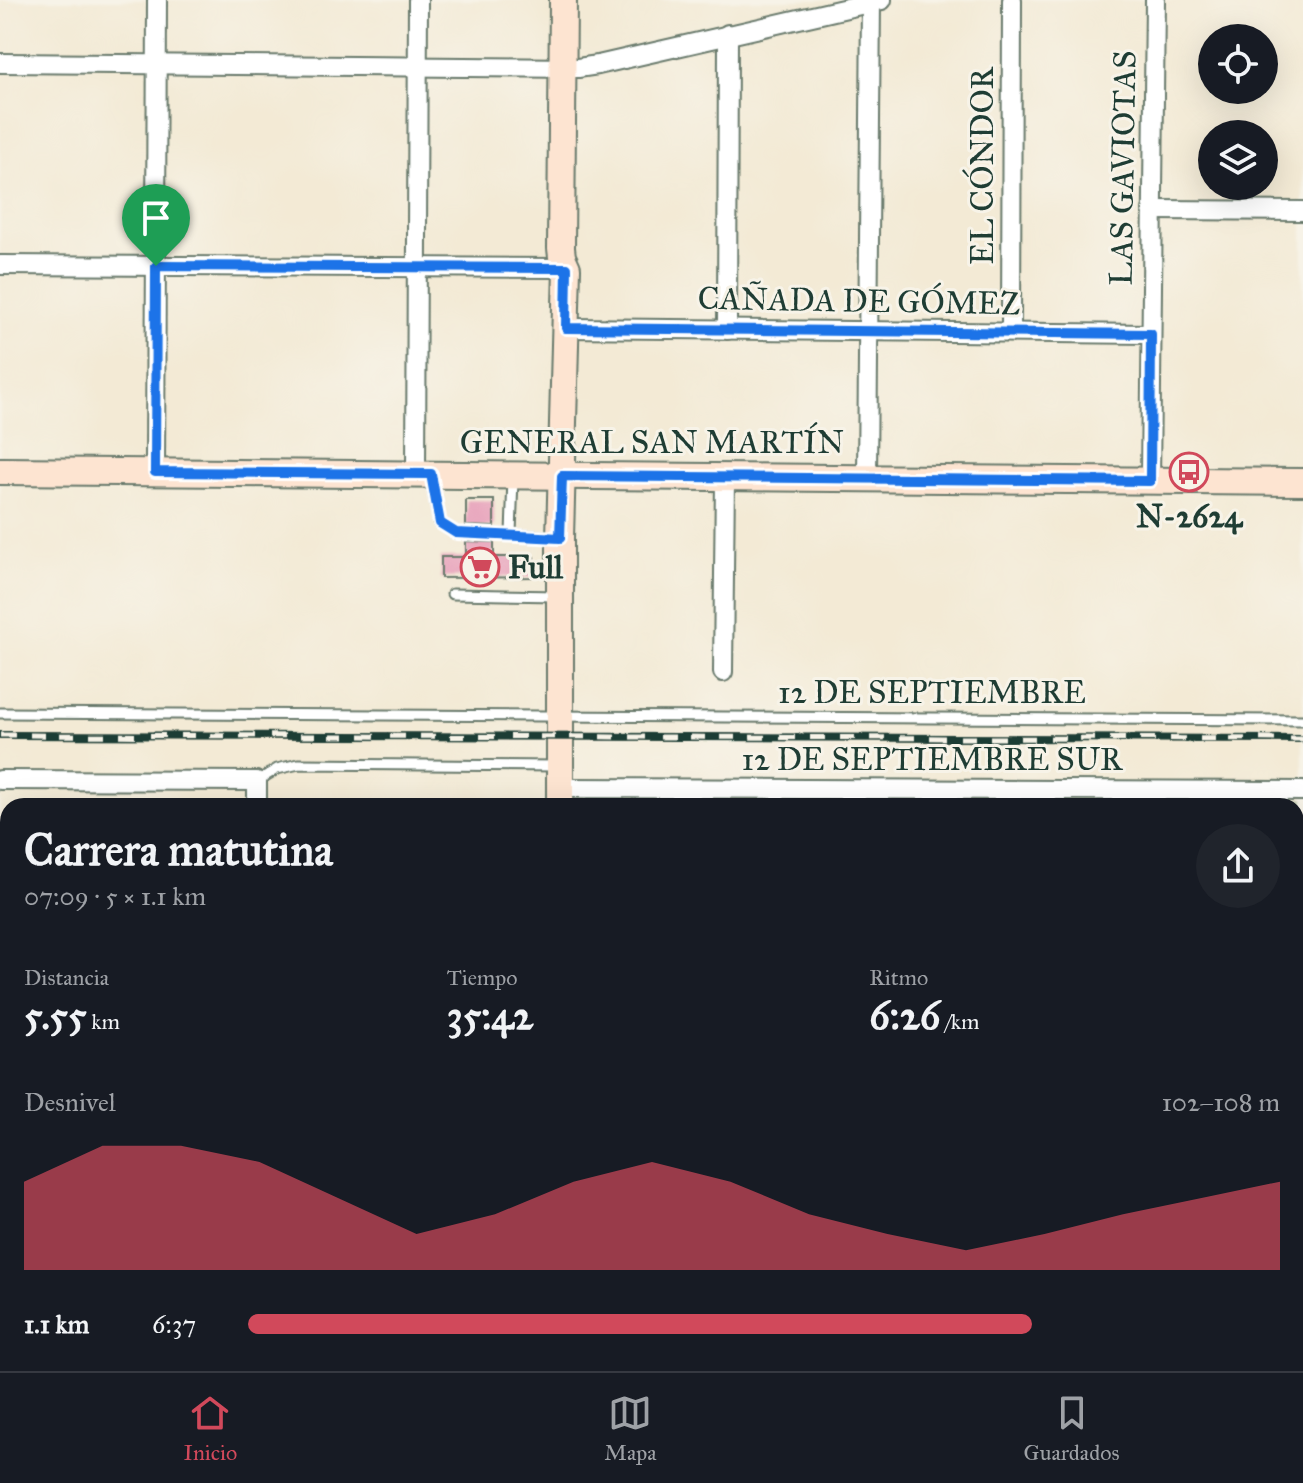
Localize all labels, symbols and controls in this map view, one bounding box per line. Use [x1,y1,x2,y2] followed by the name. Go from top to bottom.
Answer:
[1198,24,1278,200] map controls
[1198,24,1278,104] button: locate
[1101,50,1145,286] street label: LAS GAVIOTAS
[962,65,1002,265] street label: EL CÓNDOR
[1198,120,1278,200] button: layers
[122,184,190,266] pin
[134,196,178,240] icon: arrive
[697,278,1021,323] street label: CAÑADA DE GÓMEZ
[460,421,844,462] street label: GENERAL SAN MARTÍN
[1168,451,1210,493] bus stop icon: N-2624
[1136,497,1243,536] place label: N-2624
[459,546,501,588] supermarket icon: Full
[508,548,564,587] place label: Full
[778,673,1086,712] street label: 12 DE SEPTIEMBRE
[741,740,1124,779] street label: 12 DE SEPTIEMBRE SUR
[24,823,333,877] text: Carrera matutina
[1196,824,1280,908] button: share
[24,880,206,912] text: 07:09 · 5 × 1.1 km
[24,964,109,991] text: Distancia
[447,964,518,991] text: Tiempo
[869,964,928,991] text: Ritmo
[24,991,87,1040] text: 5.55
[447,991,533,1040] text: 35:42
[869,991,940,1040] text: 6:26
[87,1008,120,1035] text: km
[940,1008,980,1035] text: /km
[24,1086,116,1118] text: Desnivel
[1162,1086,1280,1118] text: 102–108 m
[24,1308,89,1340] text: 1.1 km
[152,1308,196,1340] text: 6:37
[184,1391,237,1466] tab: Inicio
[604,1391,657,1466] tab: Mapa
[1024,1391,1119,1466] tab: Guardados

